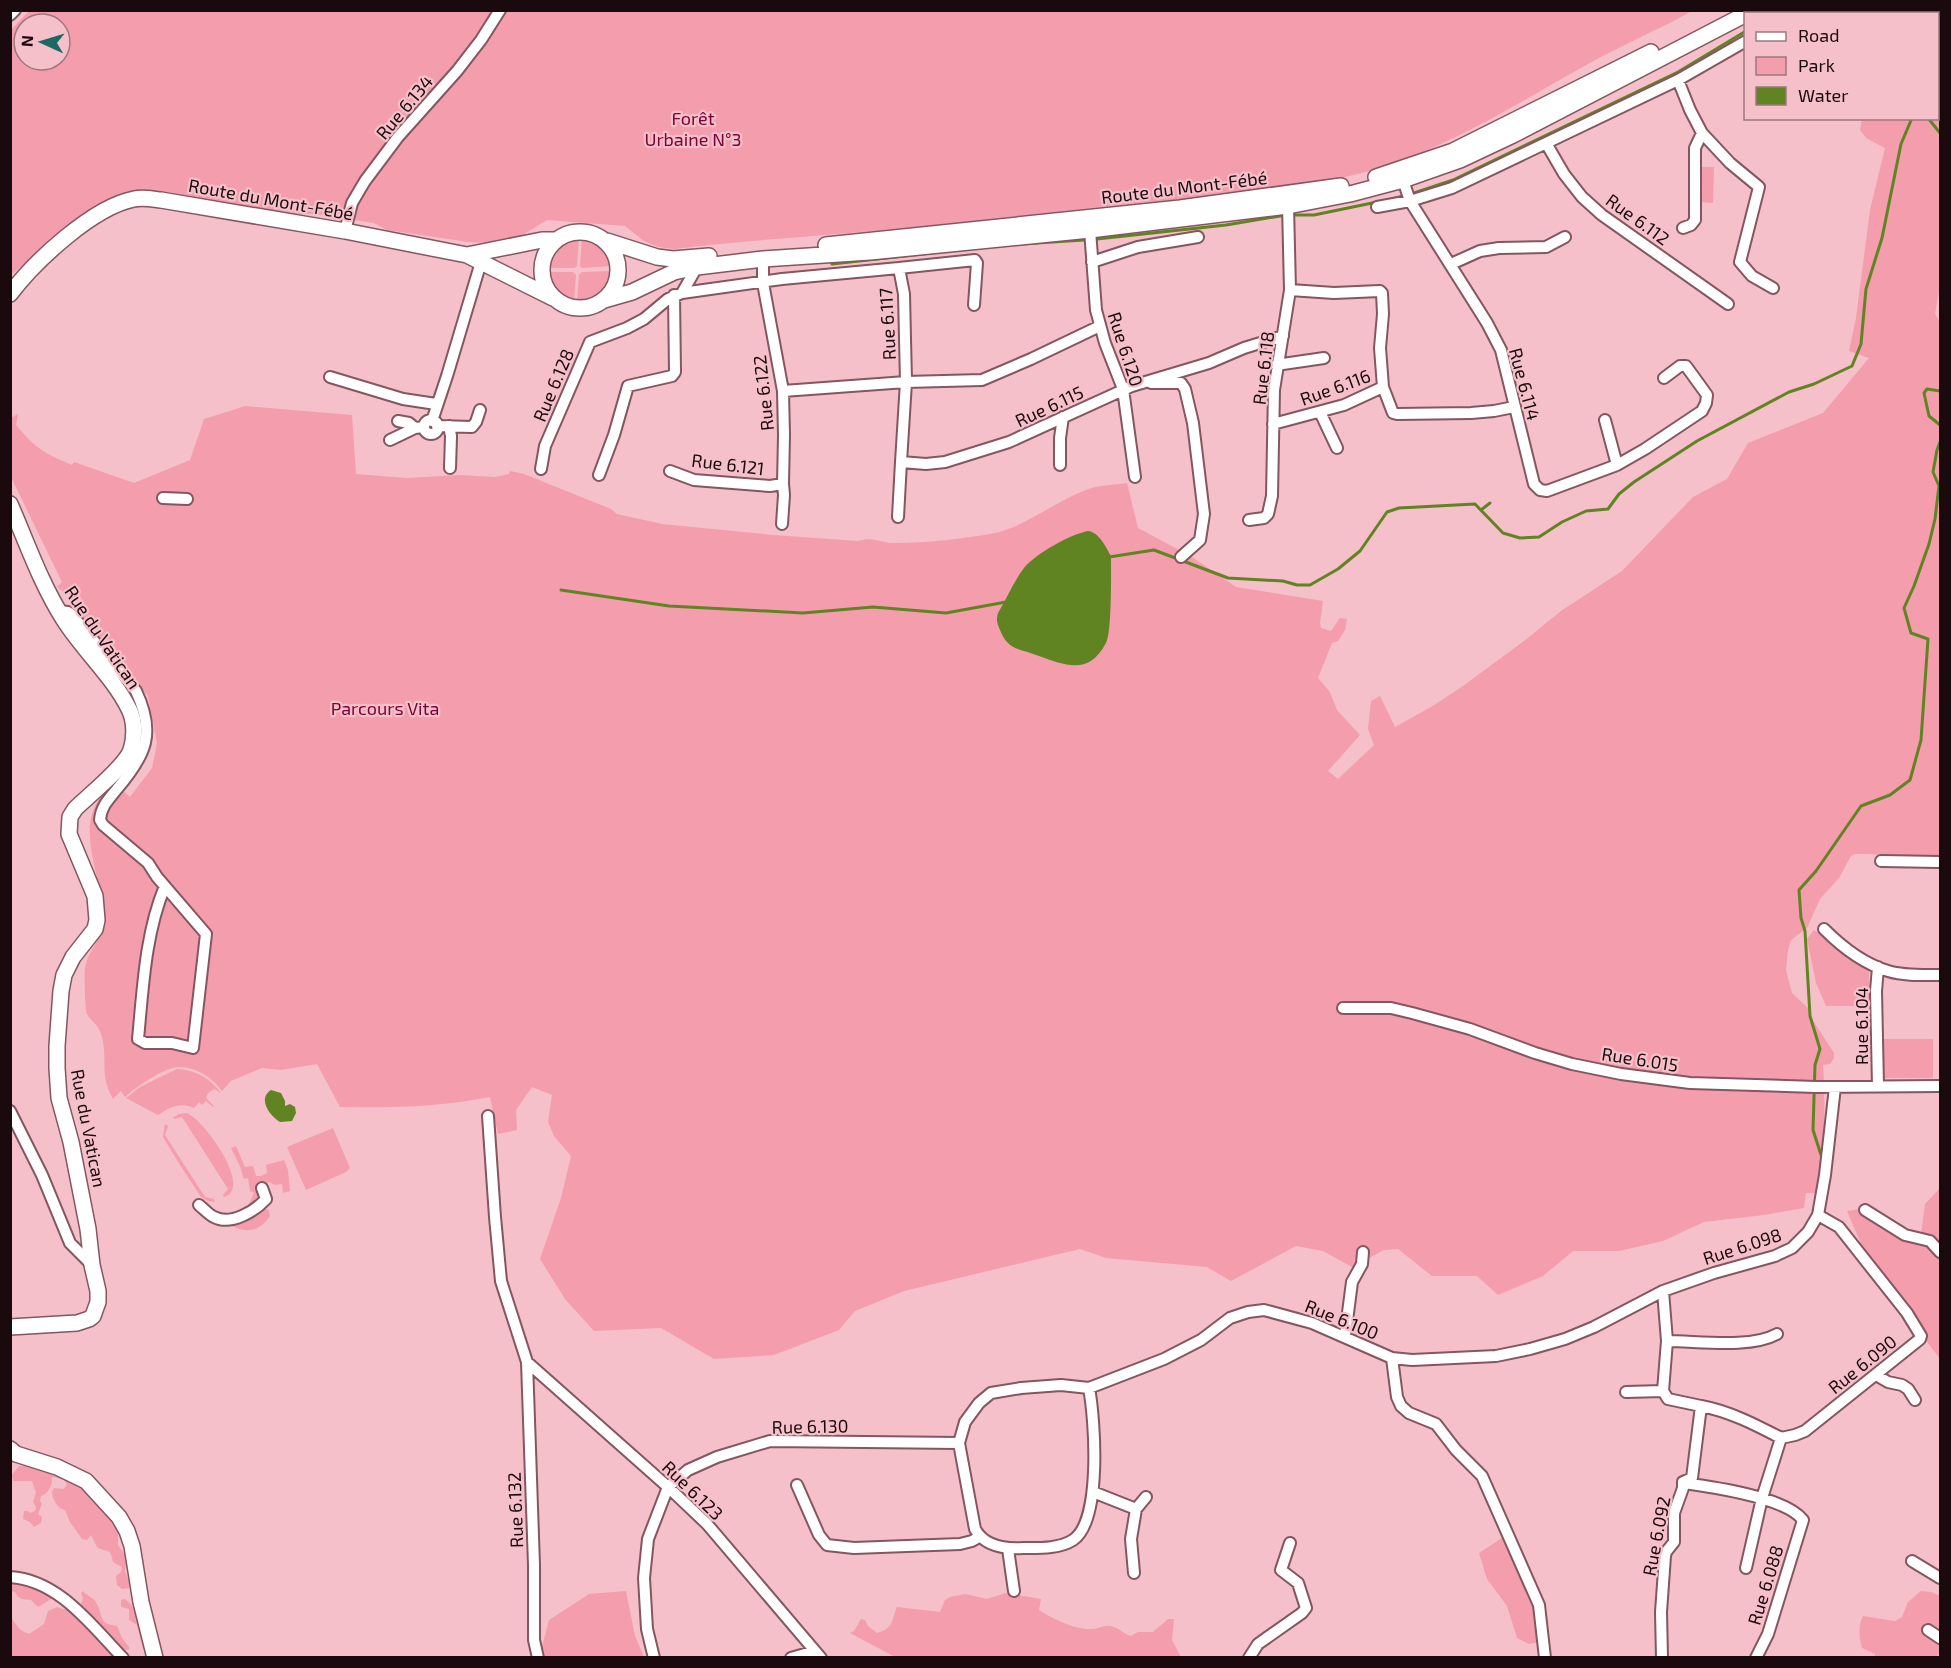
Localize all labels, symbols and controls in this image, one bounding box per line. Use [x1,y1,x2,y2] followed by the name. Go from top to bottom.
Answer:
[12,12,72,72] north arrow
[1744,12,1939,120] legend
[1798,24,1839,46] text: Road
[17,34,36,47] text: N
[1798,54,1835,76] text: Park
[371,70,437,144] street label: Rue 6.134
[1798,84,1848,106] text: Water
[644,107,742,150] park label: Forêt Urbaine N°3
[1100,166,1268,208] street label: Route du Mont-Fébé
[187,174,355,224] street label: Route du Mont-Fébé
[1602,189,1674,249] street label: Rue 6.112
[874,287,900,361] street label: Rue 6.117
[1104,309,1148,389] street label: Rue 6.120
[1248,330,1278,406] street label: Rue 6.118
[528,345,578,425] street label: Rue 6.128
[1505,345,1545,423] street label: Rue 6.114
[748,354,778,432] street label: Rue 6.122
[1297,364,1373,410] street label: Rue 6.116
[1011,381,1087,431] street label: Rue 6.115
[690,449,766,479] street label: Rue 6.121
[60,581,146,693] street label: Rue du Vatican
[331,697,439,719] park label: Parcours Vita
[1850,987,1872,1065] street label: Rue 6.104
[1600,1042,1680,1076] street label: Rue 6.015
[67,1067,111,1189] street label: Rue du Vatican
[1700,1223,1784,1269] street label: Rue 6.098
[1302,1294,1382,1344] street label: Rue 6.100
[1823,1330,1901,1398] street label: Rue 6.090
[771,1414,849,1438] street label: Rue 6.130
[658,1456,728,1524] street label: Rue 6.123
[503,1472,527,1548] street label: Rue 6.132
[1637,1494,1675,1578] street label: Rue 6.092
[1742,1542,1788,1628] street label: Rue 6.088

